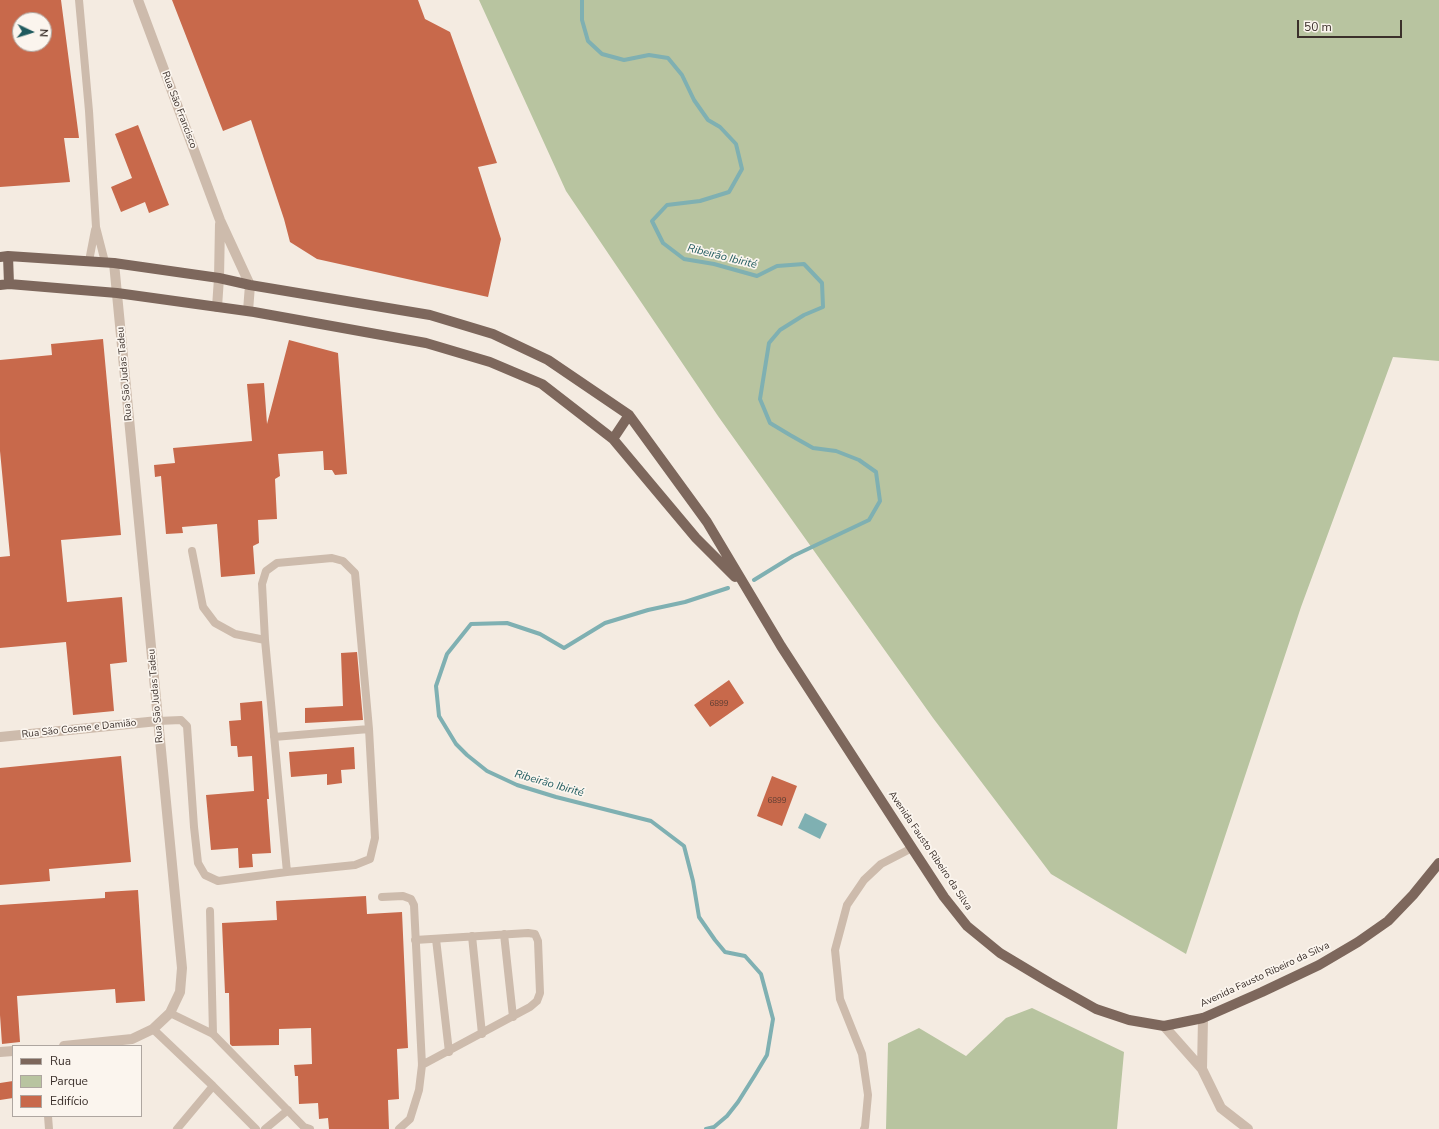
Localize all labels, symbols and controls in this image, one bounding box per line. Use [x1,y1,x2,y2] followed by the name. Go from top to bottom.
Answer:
[12,12,52,52] north arrow
[1299,12,1404,38] scale bar
[1304,19,1332,35] text: 50 m
[36,28,51,37] text: N
[159,70,199,150] street label: Rua São Francisco
[686,242,758,272] water label: Ribeirão Ibirité
[115,326,135,422] street label: Rua São Judas Tadeu
[146,648,166,744] street label: Rua São Judas Tadeu
[709,699,729,709] house number: 6899
[21,717,137,741] street label: Rua São Cosme e Damião
[513,768,585,800] water label: Ribeirão Ibirité
[886,789,974,913] street label: Avenida Fausto Ribeiro da Silva
[767,796,787,806] house number: 6899
[1199,940,1331,1010] street label: Avenida Fausto Ribeiro da Silva
[12,1045,142,1117] legend
[50,1053,71,1069] text: Rua
[50,1073,88,1089] text: Parque
[50,1093,89,1109] text: Edifício

